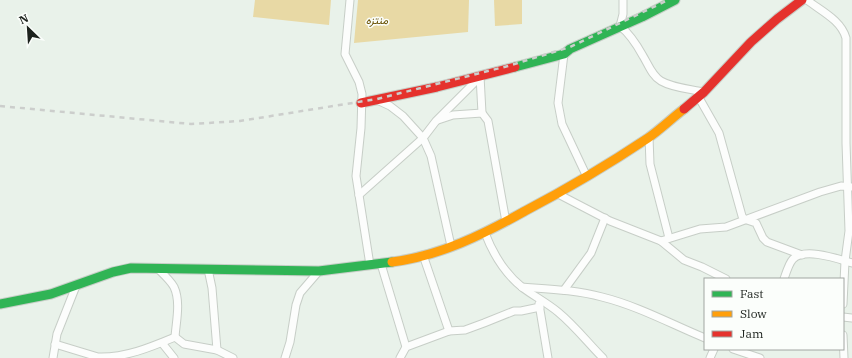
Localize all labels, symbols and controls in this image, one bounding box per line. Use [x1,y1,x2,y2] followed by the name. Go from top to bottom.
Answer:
[8,8,48,48] north arrow
[17,11,31,27] text: N
[366,13,388,27] park label: منتزه
[704,278,844,350] legend
[740,286,764,301] text: Fast
[740,306,767,321] text: Slow
[740,326,764,341] text: Jam

